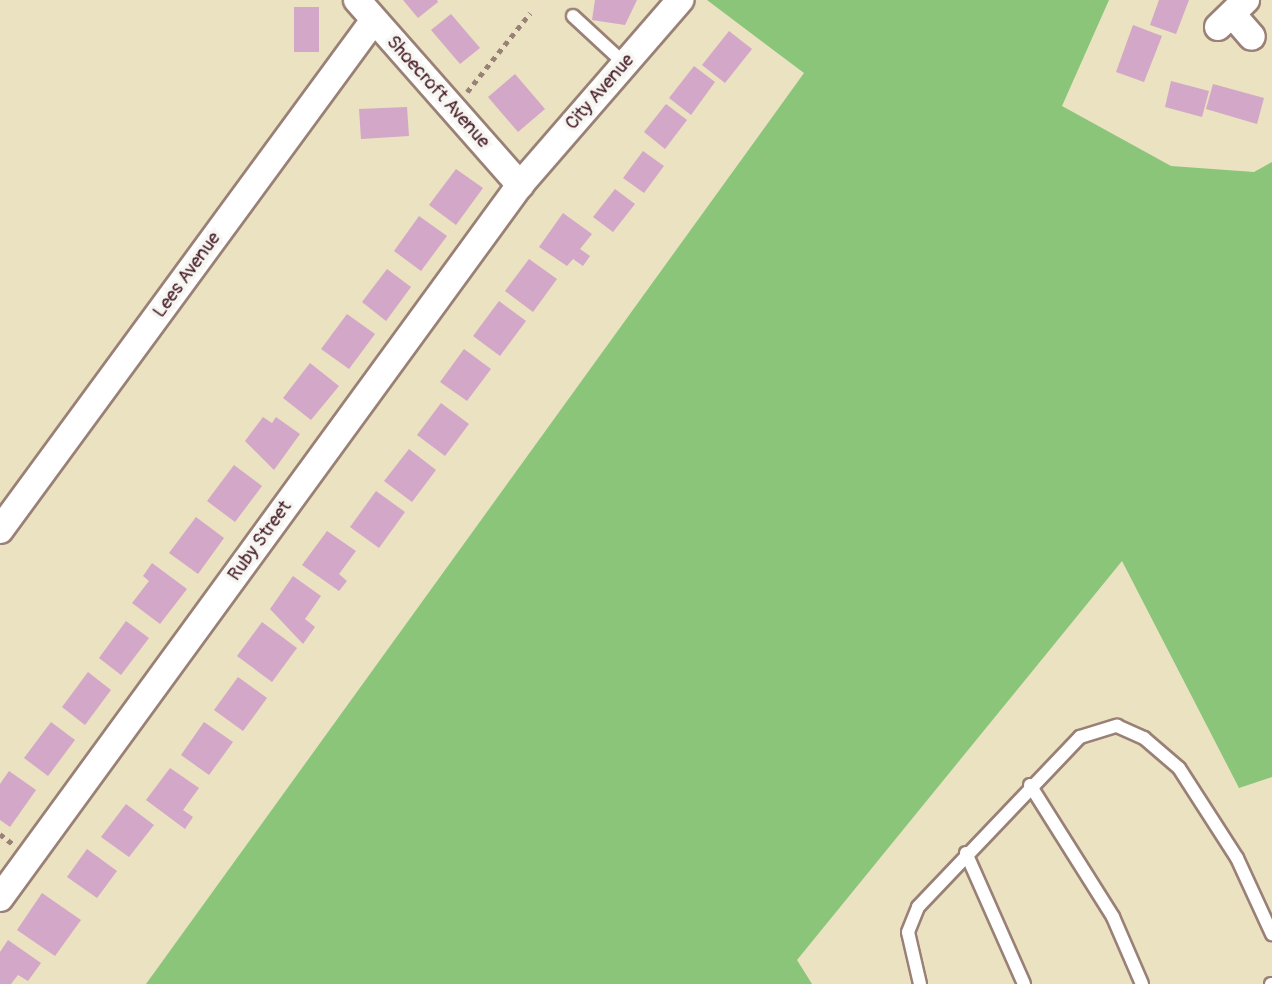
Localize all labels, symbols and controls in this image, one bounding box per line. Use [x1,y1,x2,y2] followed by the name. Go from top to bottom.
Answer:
[381,31,495,153] street label: Shoecroft Avenue
[561,49,639,135] street label: City Avenue
[148,228,226,322] street label: Lees Avenue
[223,496,297,586] street label: Ruby Street

